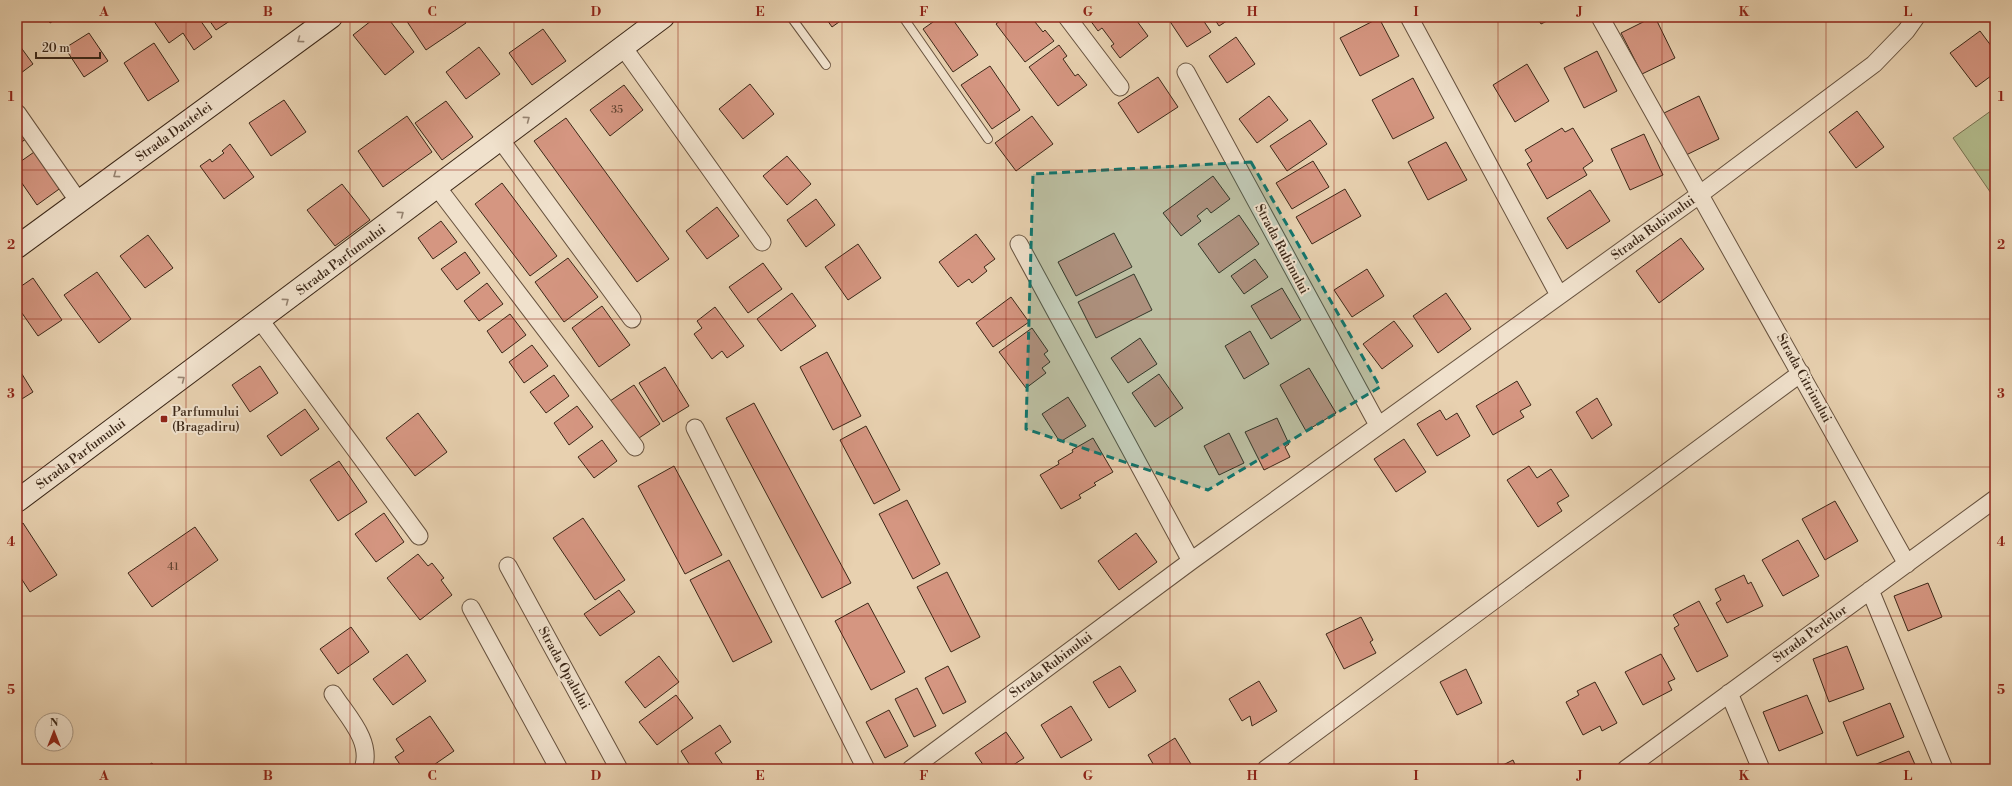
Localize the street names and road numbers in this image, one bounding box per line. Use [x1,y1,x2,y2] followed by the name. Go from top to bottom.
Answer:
[132,99,216,165] street label: Strada Dantelei
[1608,192,1698,264] street label: Strada Rubinului
[1252,201,1312,297] street label: Strada Rubinului
[293,221,389,299] street label: Strada Parfumului
[1773,331,1835,425] street label: Strada Citrinului
[33,415,129,493] street label: Strada Parfumului
[1770,601,1851,666] street label: Strada Perlelor
[535,624,593,712] street label: Strada Opalului
[1006,629,1096,701] street label: Strada Rubinului

